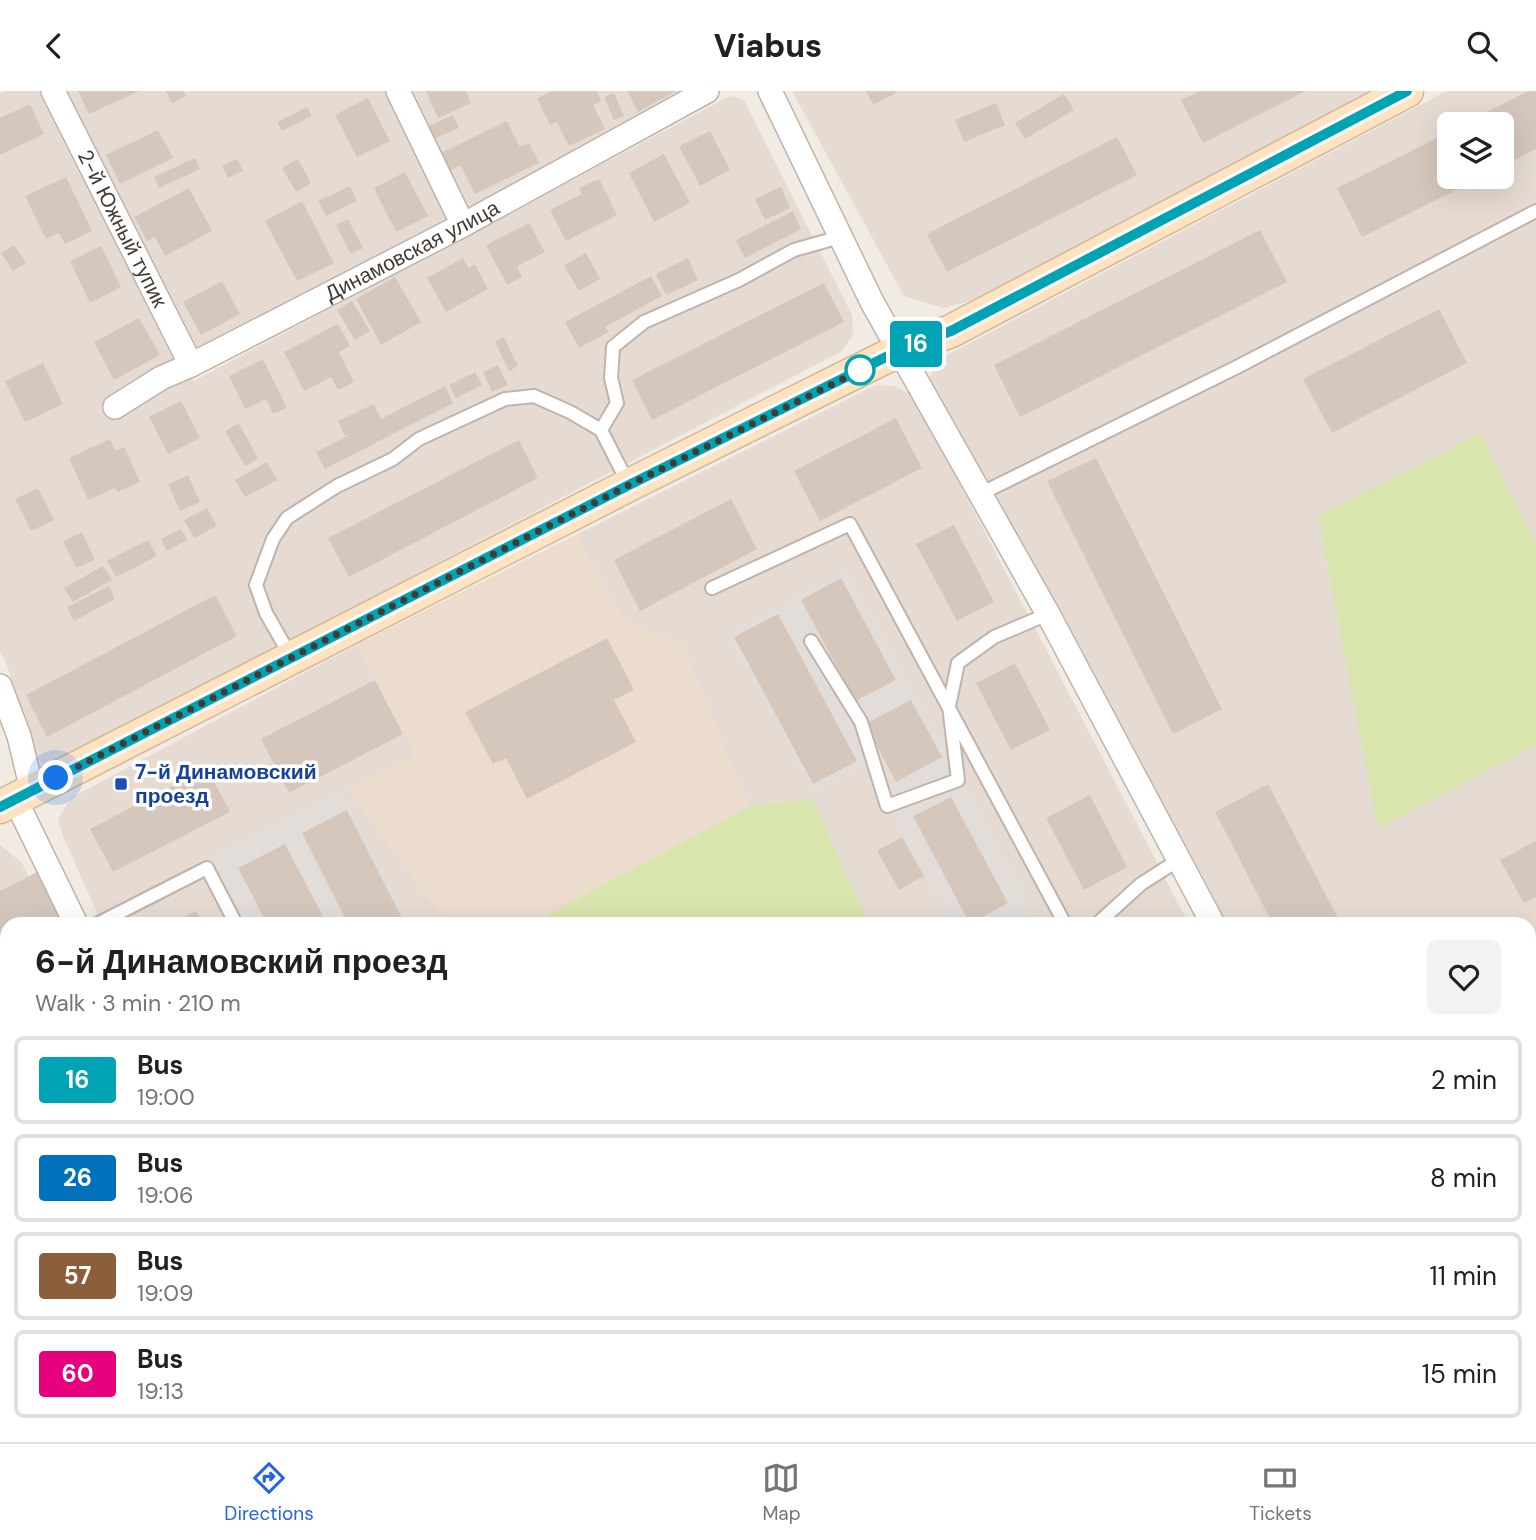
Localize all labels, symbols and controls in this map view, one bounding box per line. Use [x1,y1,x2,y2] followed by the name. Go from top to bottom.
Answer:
[714,25,822,67] text: Viabus
[35,27,73,65] icon: back
[1463,27,1501,65] icon: search
[1437,112,1514,189] map controls
[1437,112,1514,189] button: layers
[71,145,174,313] street label: 2-й Южный тупик
[320,194,505,308] street label: Динамовская улица
[884,321,948,367] line badge: 16
[904,328,928,359] text: 16
[845,355,875,385] unlabelled marker
[135,758,317,810] place label: 7-й Динамовский проезд
[38,760,73,795] your location
[113,776,129,792] marker: 7-й Динамовский проезд
[35,940,448,983] text: 6-й Динамовский проезд
[1427,940,1501,1014] button: heart
[35,988,241,1018] text: Walk · 3 min · 210 m
[137,1048,183,1082] text: Bus
[1431,1063,1497,1097] text: 2 min
[66,1064,89,1095] text: 16
[137,1082,195,1112] text: 19:00
[137,1146,183,1180] text: Bus
[1430,1161,1497,1195] text: 8 min
[63,1162,92,1193] text: 26
[137,1180,193,1210] text: 19:06
[137,1244,183,1278] text: Bus
[1430,1259,1497,1293] text: 11 min
[64,1260,91,1291] text: 57
[137,1278,193,1308] text: 19:09
[137,1342,183,1376] text: Bus
[1422,1357,1497,1391] text: 15 min
[61,1358,94,1389] text: 60
[137,1376,184,1406] text: 19:13
[224,1459,314,1526] tab: Directions
[762,1459,801,1526] tab: Map
[1249,1459,1312,1526] tab: Tickets

